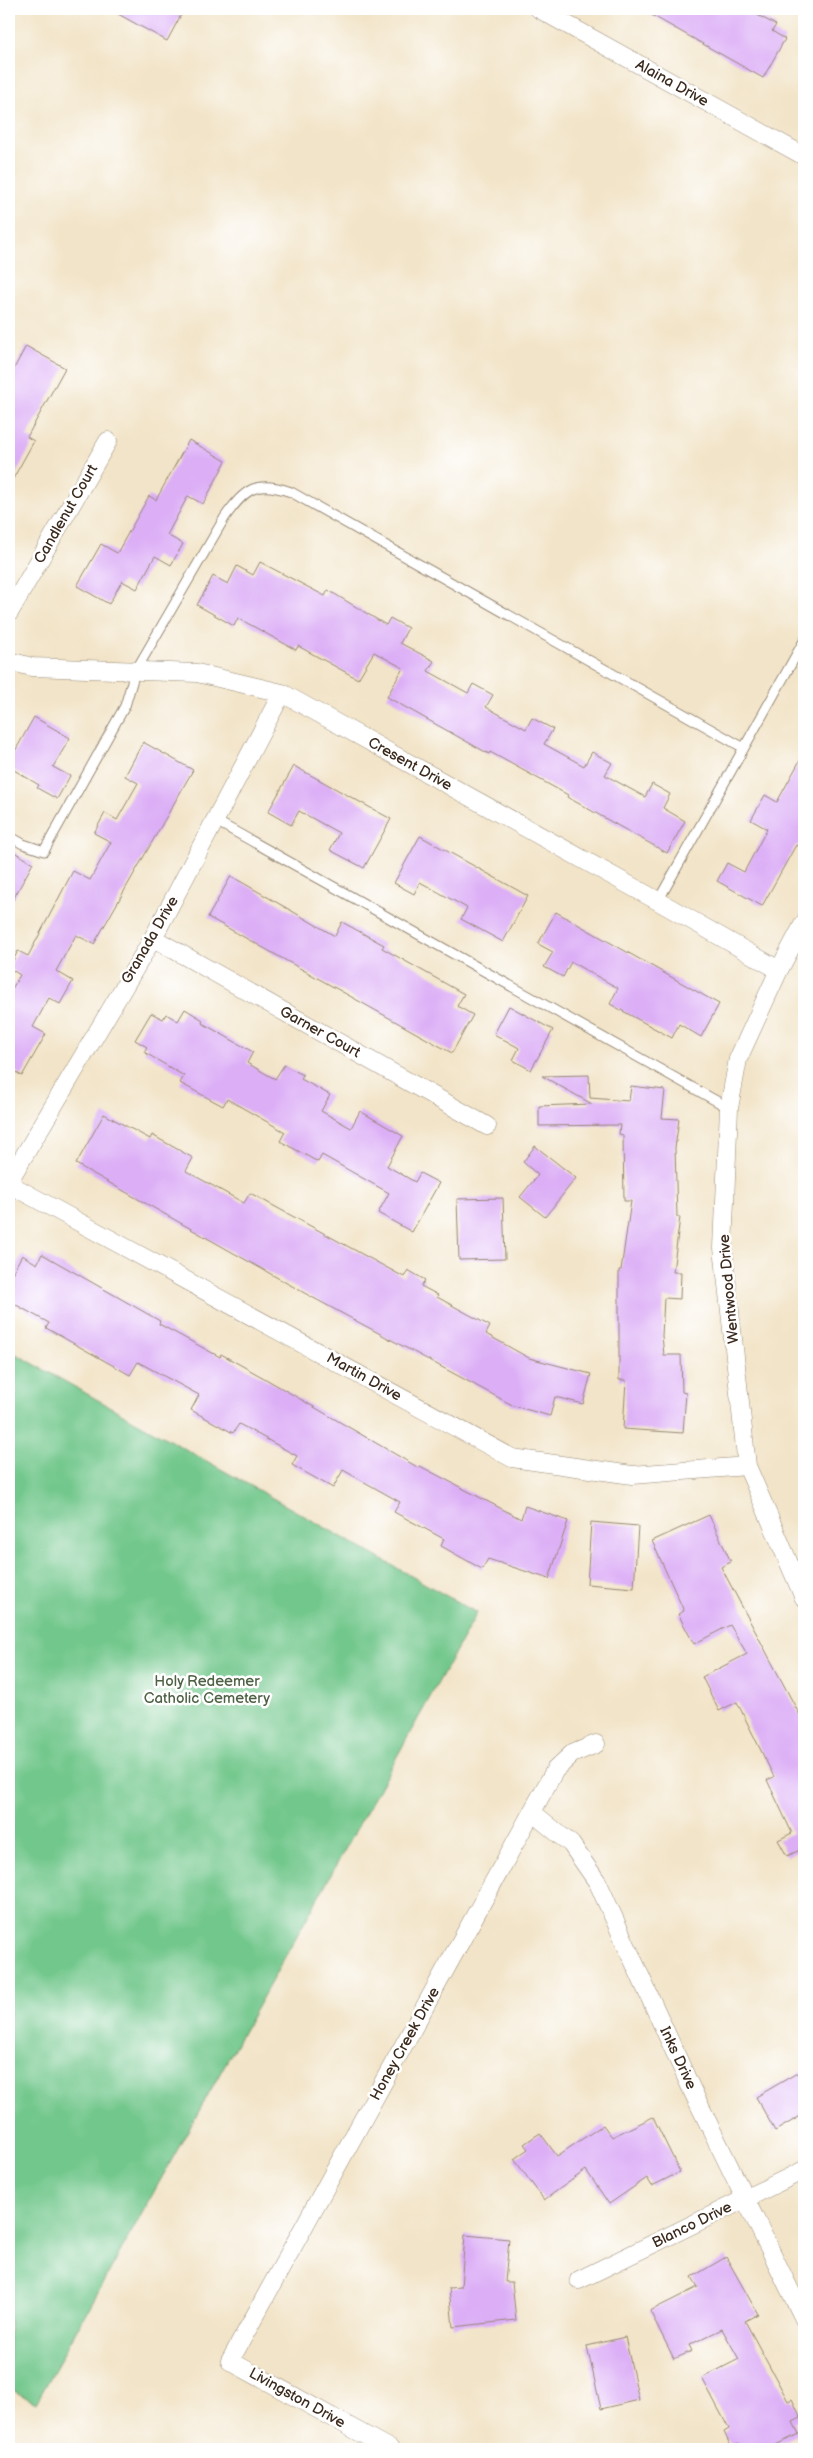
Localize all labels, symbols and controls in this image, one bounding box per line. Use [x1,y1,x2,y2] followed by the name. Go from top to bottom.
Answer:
[632,55,712,111] street label: Alaina Drive
[30,461,102,567] street label: Candlenut Court
[365,733,456,795] street label: Cresent Drive
[117,893,183,987] street label: Granada Drive
[276,1002,364,1062] street label: Garner Court
[715,1233,743,1344] street label: Wentwood Drive
[323,1349,405,1405] street label: Martin Drive
[144,1672,270,1708] park label: Holy Redeemer Catholic Cemetery
[366,1984,444,2104] street label: Honey Creek Drive
[655,2024,701,2093] street label: Inks Drive
[649,2198,735,2252] street label: Blanco Drive
[245,2364,349,2432] street label: Livingston Drive

